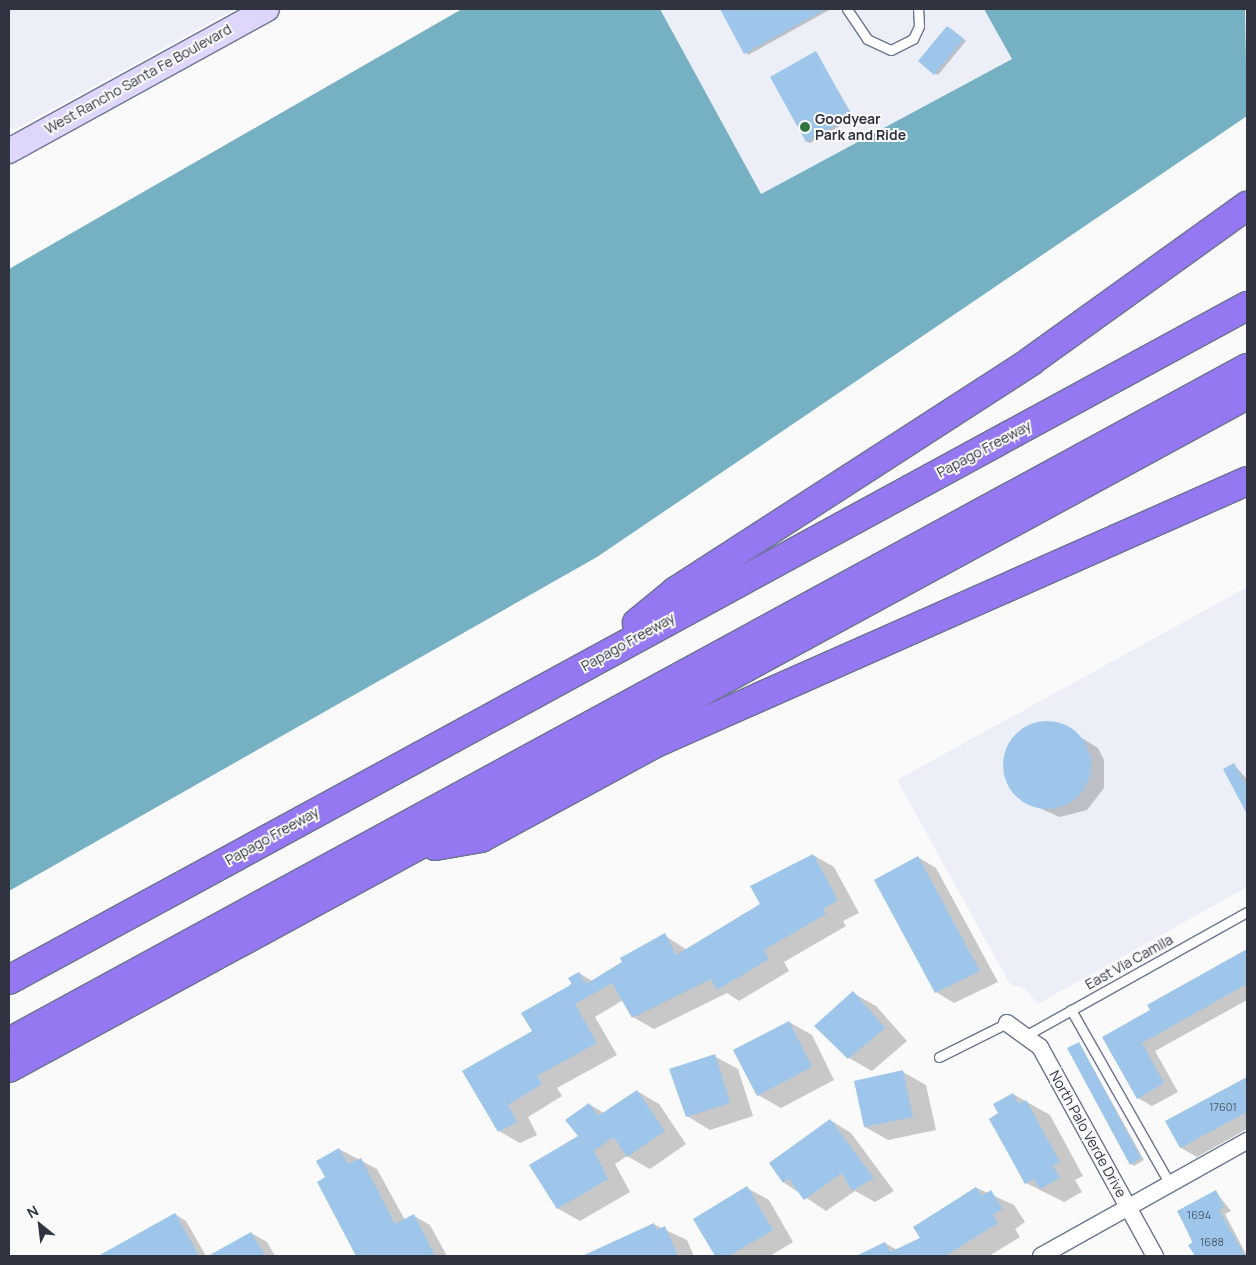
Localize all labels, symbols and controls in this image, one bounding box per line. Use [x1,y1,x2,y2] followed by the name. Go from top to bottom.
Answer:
[42,21,234,137] street label: West Rancho Santa Fe Boulevard
[815,111,906,144] place label: Goodyear Park and Ride
[799,121,811,133] marker: Goodyear Park and Ride
[934,417,1034,481] street label: Papago Freeway
[578,609,678,675] street label: Papago Freeway
[222,803,322,869] street label: Papago Freeway
[1082,931,1176,993] street label: East Via Camila
[1046,1068,1130,1200] street label: North Palo Verde Drive
[1209,1100,1237,1114] house number: 17601
[15,1200,65,1250] north arrow
[23,1201,41,1222] text: N
[1187,1208,1211,1222] house number: 1694
[1200,1235,1224,1249] house number: 1688

